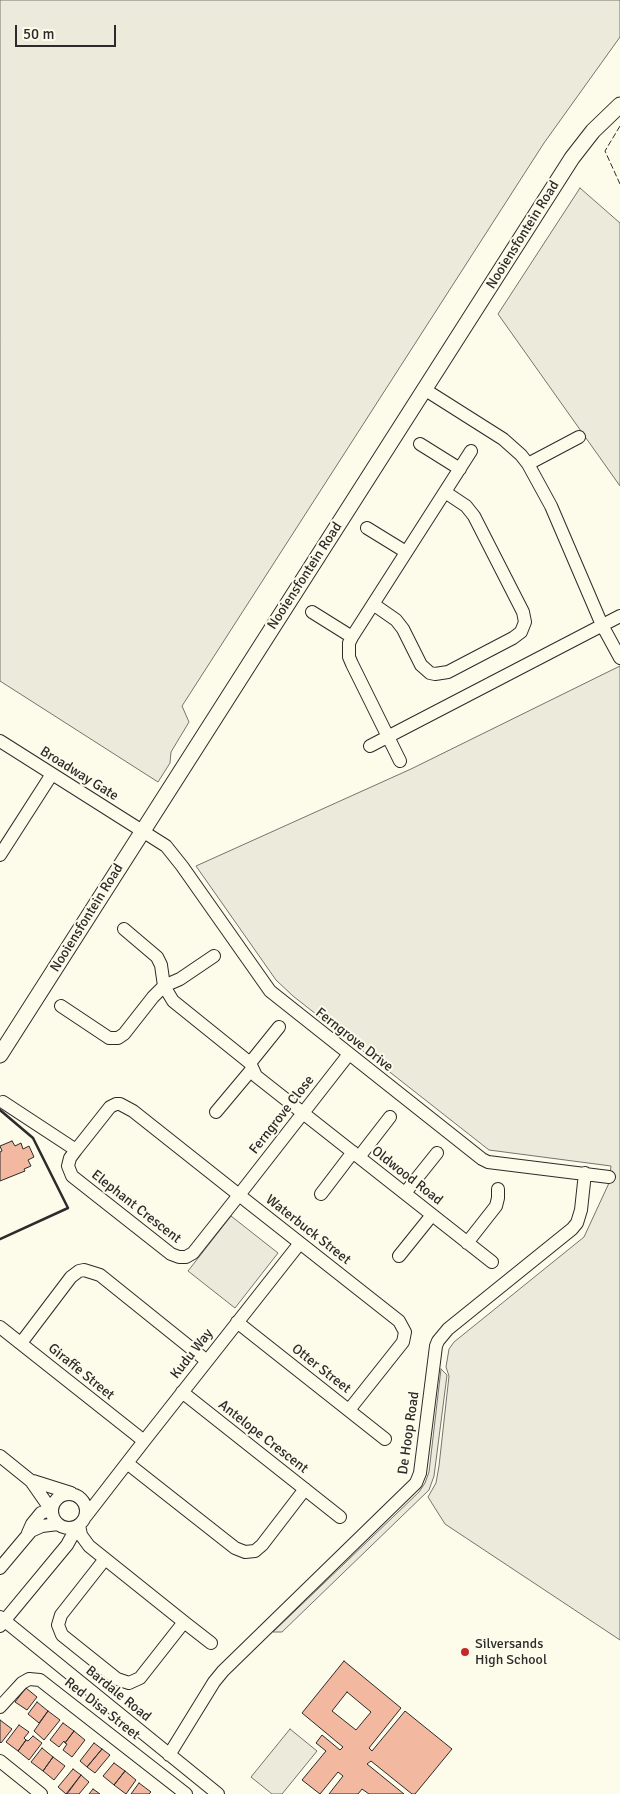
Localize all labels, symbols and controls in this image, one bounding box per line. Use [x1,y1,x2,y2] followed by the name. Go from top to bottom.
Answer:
[18,15,119,47] scale bar
[23,25,54,43] text: 50 m
[483,178,563,292] street label: Nooiensfontein Road
[264,519,346,633] street label: Nooiensfontein Road
[37,743,121,805] street label: Broadway Gate
[47,861,127,975] street label: Nooiensfontein Road
[312,1005,396,1075] street label: Ferngrove Drive
[246,1072,318,1158] street label: Ferngrove Close
[368,1143,446,1209] street label: Oldwood Road
[88,1167,184,1247] street label: Elephant Crescent
[262,1192,354,1268] street label: Waterbuck Street
[167,1326,217,1382] street label: Kudu Way
[44,1340,118,1404] street label: Giraffe Street
[288,1341,354,1397] street label: Otter Street
[395,1390,423,1476] street label: De Hoop Road
[215,1397,311,1477] street label: Antelope Crescent
[475,1636,547,1668] place label: Silversands High School
[459,1646,471,1658] marker: Silversands High School
[82,1663,154,1725] street label: Bardale Road
[61,1674,143,1744] street label: Red Disa Street

